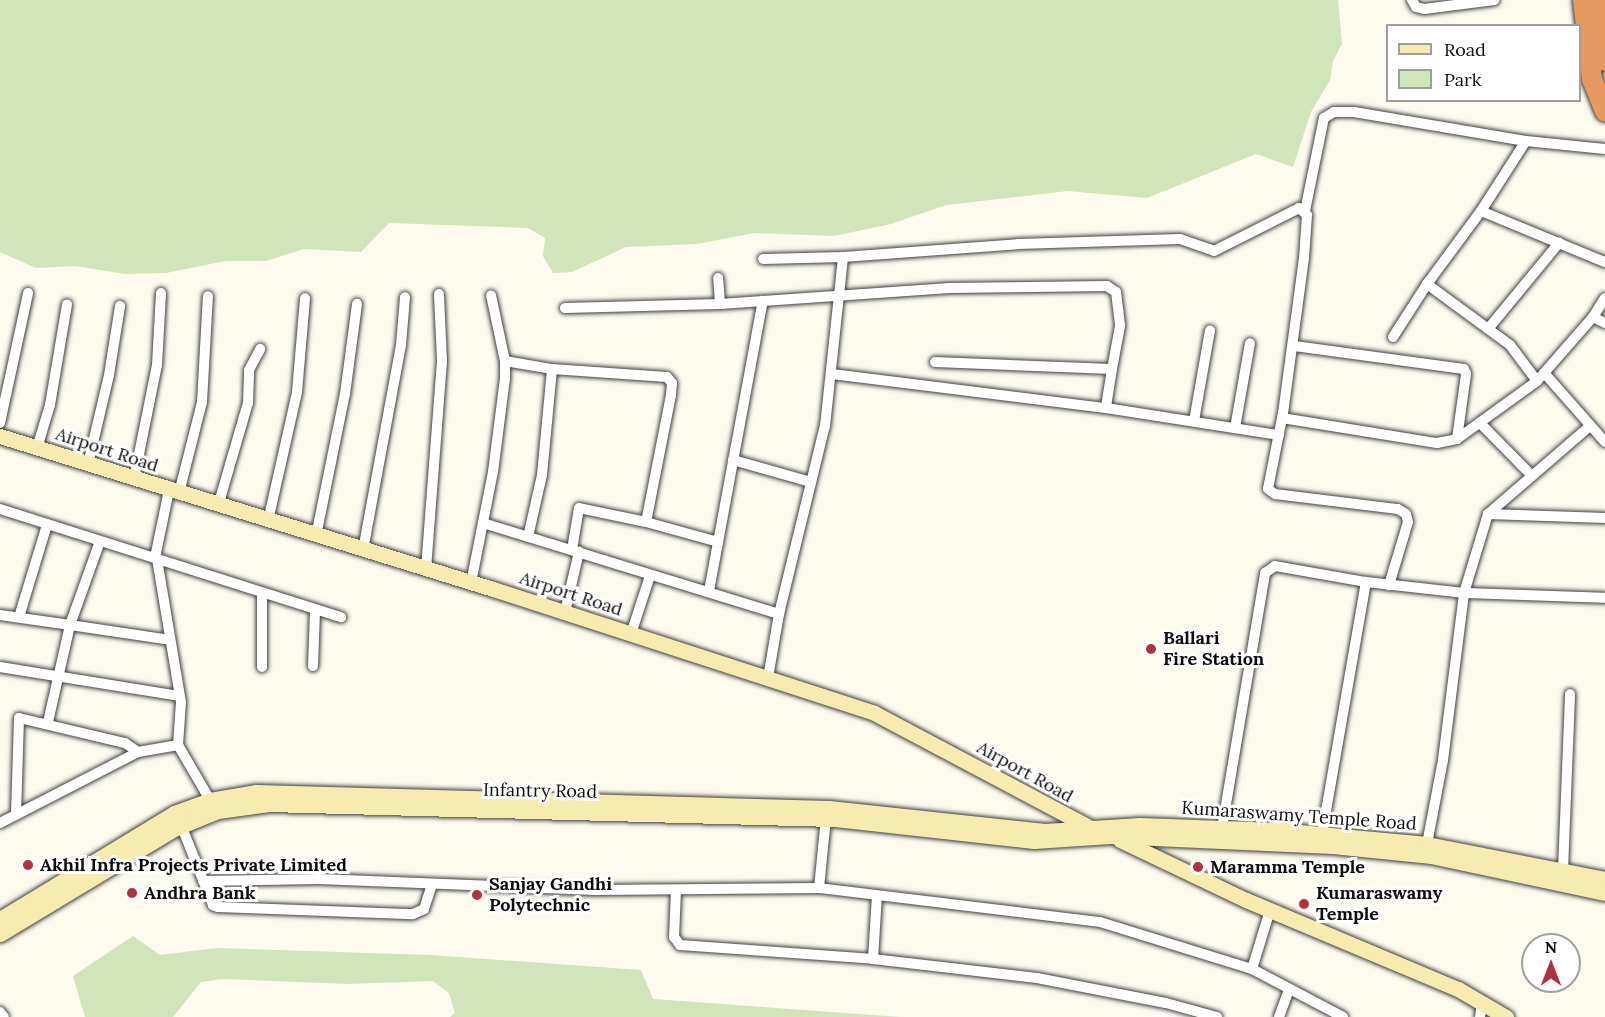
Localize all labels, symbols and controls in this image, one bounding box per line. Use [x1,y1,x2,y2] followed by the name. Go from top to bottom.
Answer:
[1386,24,1581,102] legend
[1444,38,1486,61] text: Road
[1444,68,1481,91] text: Park
[53,423,161,477] street label: Airport Road
[517,567,625,621] street label: Airport Road
[1163,628,1264,670] place label: Ballari Fire Station
[1144,642,1158,656] marker: Ballari Fire Station
[973,737,1077,807] street label: Airport Road
[483,779,597,803] street label: Infantry Road
[1181,797,1417,835] street label: Kumaraswamy Temple Road
[40,854,347,876] place label: Akhil Infra Projects Private Limited
[1210,856,1365,878] place label: Maramma Temple
[21,858,35,872] marker: Akhil Infra Projects Private Limited
[1191,860,1205,874] marker: Maramma Temple
[489,874,612,916] place label: Sanjay Gandhi Polytechnic
[144,882,256,904] place label: Andhra Bank
[1316,883,1442,926] place label: Kumaraswamy Temple
[125,886,139,900] marker: Andhra Bank
[470,888,484,902] marker: Sanjay Gandhi Polytechnic
[1297,897,1311,911] marker: Kumaraswamy Temple
[1521,933,1581,993] north arrow
[1545,937,1557,957] text: N

